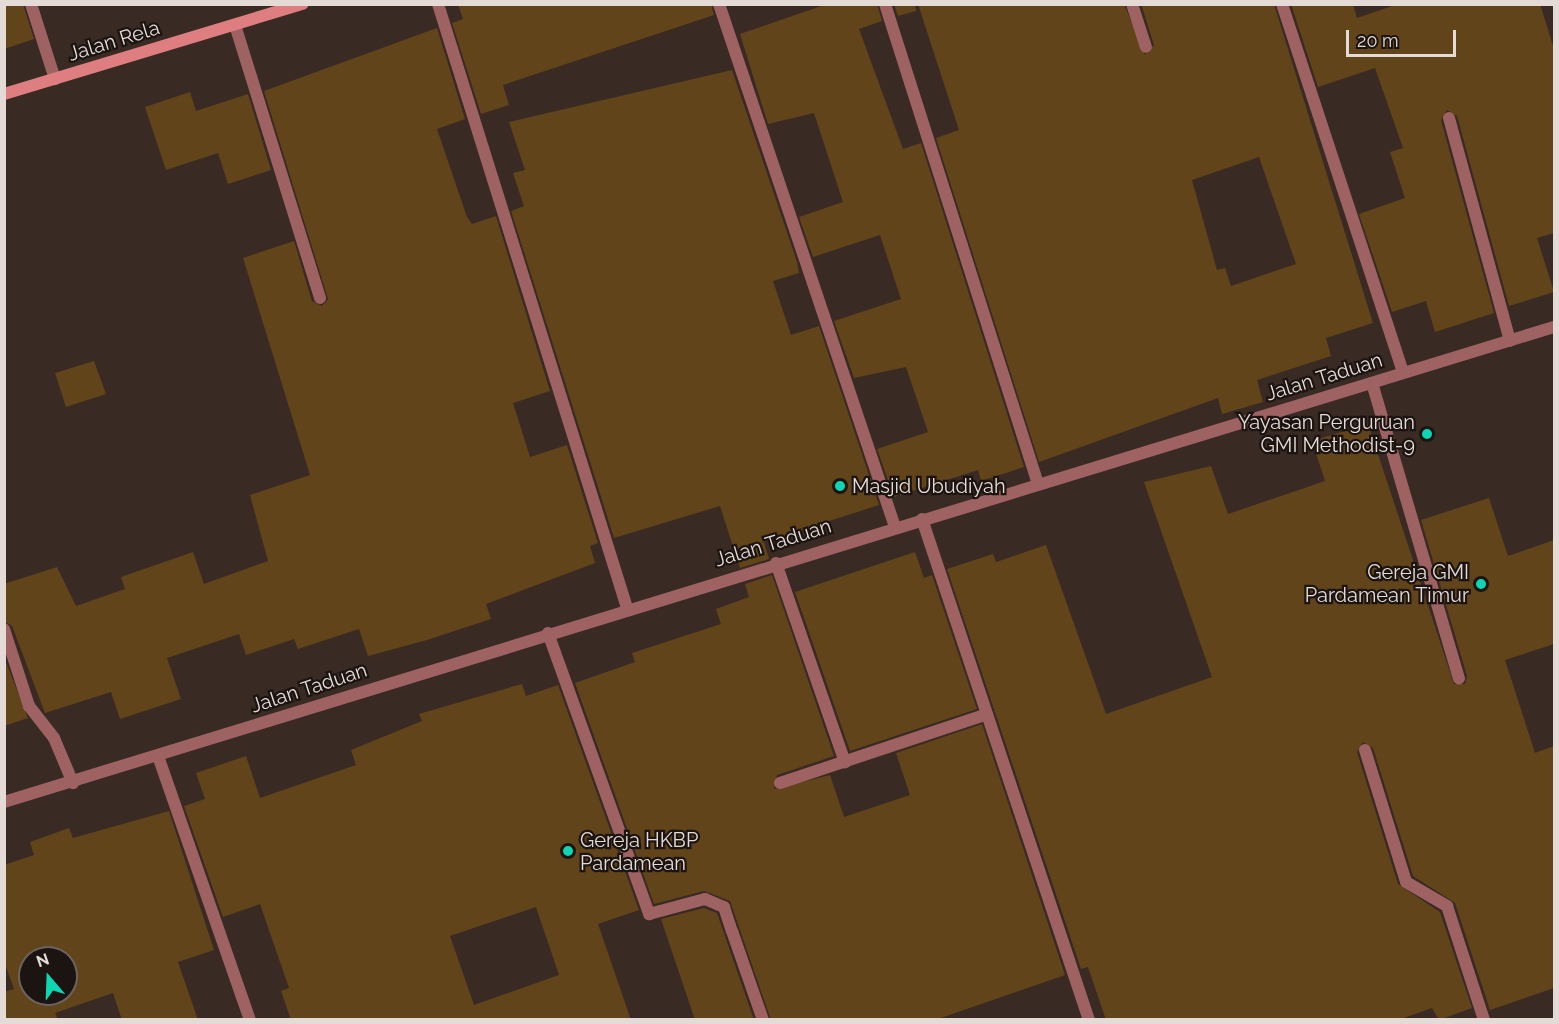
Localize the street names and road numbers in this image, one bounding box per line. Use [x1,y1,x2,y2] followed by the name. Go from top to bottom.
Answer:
[65,16,163,66] street label: Jalan Rela
[1262,348,1386,406] street label: Jalan Taduan
[711,514,835,572] street label: Jalan Taduan
[248,658,370,718] street label: Jalan Taduan

